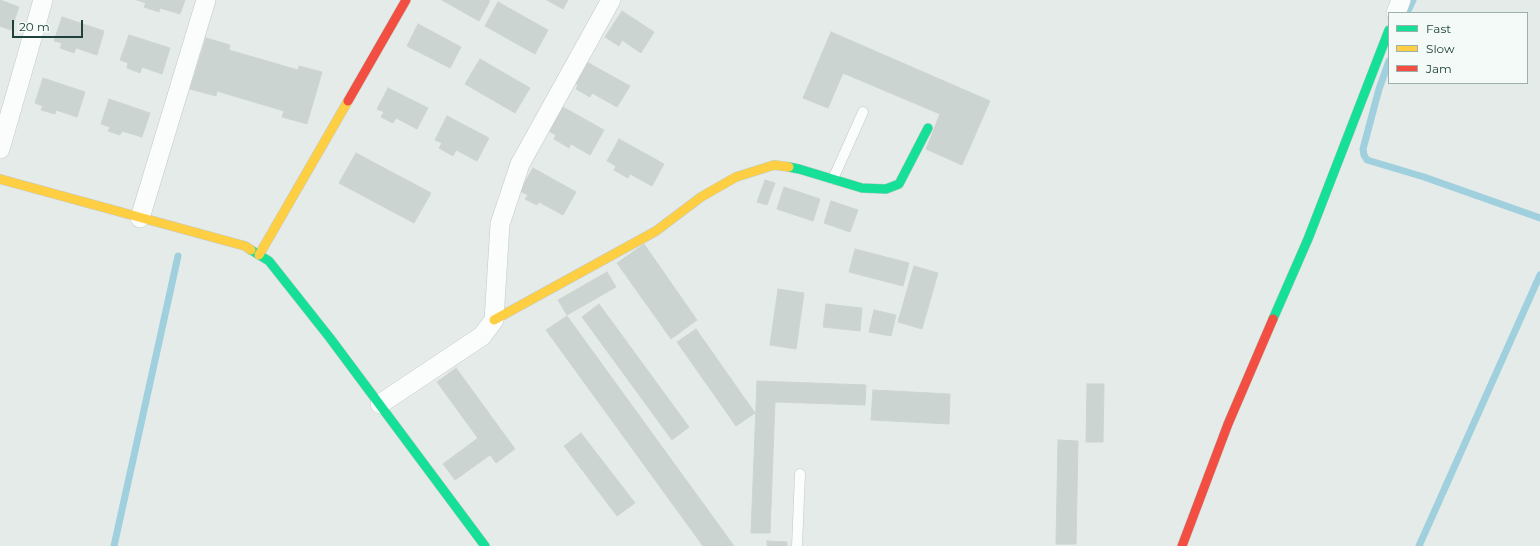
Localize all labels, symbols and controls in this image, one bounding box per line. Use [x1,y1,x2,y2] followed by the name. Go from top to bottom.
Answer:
[14,12,85,38] scale bar
[1388,12,1528,84] legend
[19,19,50,34] text: 20 m
[1426,21,1451,36] text: Fast
[1426,41,1455,56] text: Slow
[1426,61,1452,76] text: Jam

